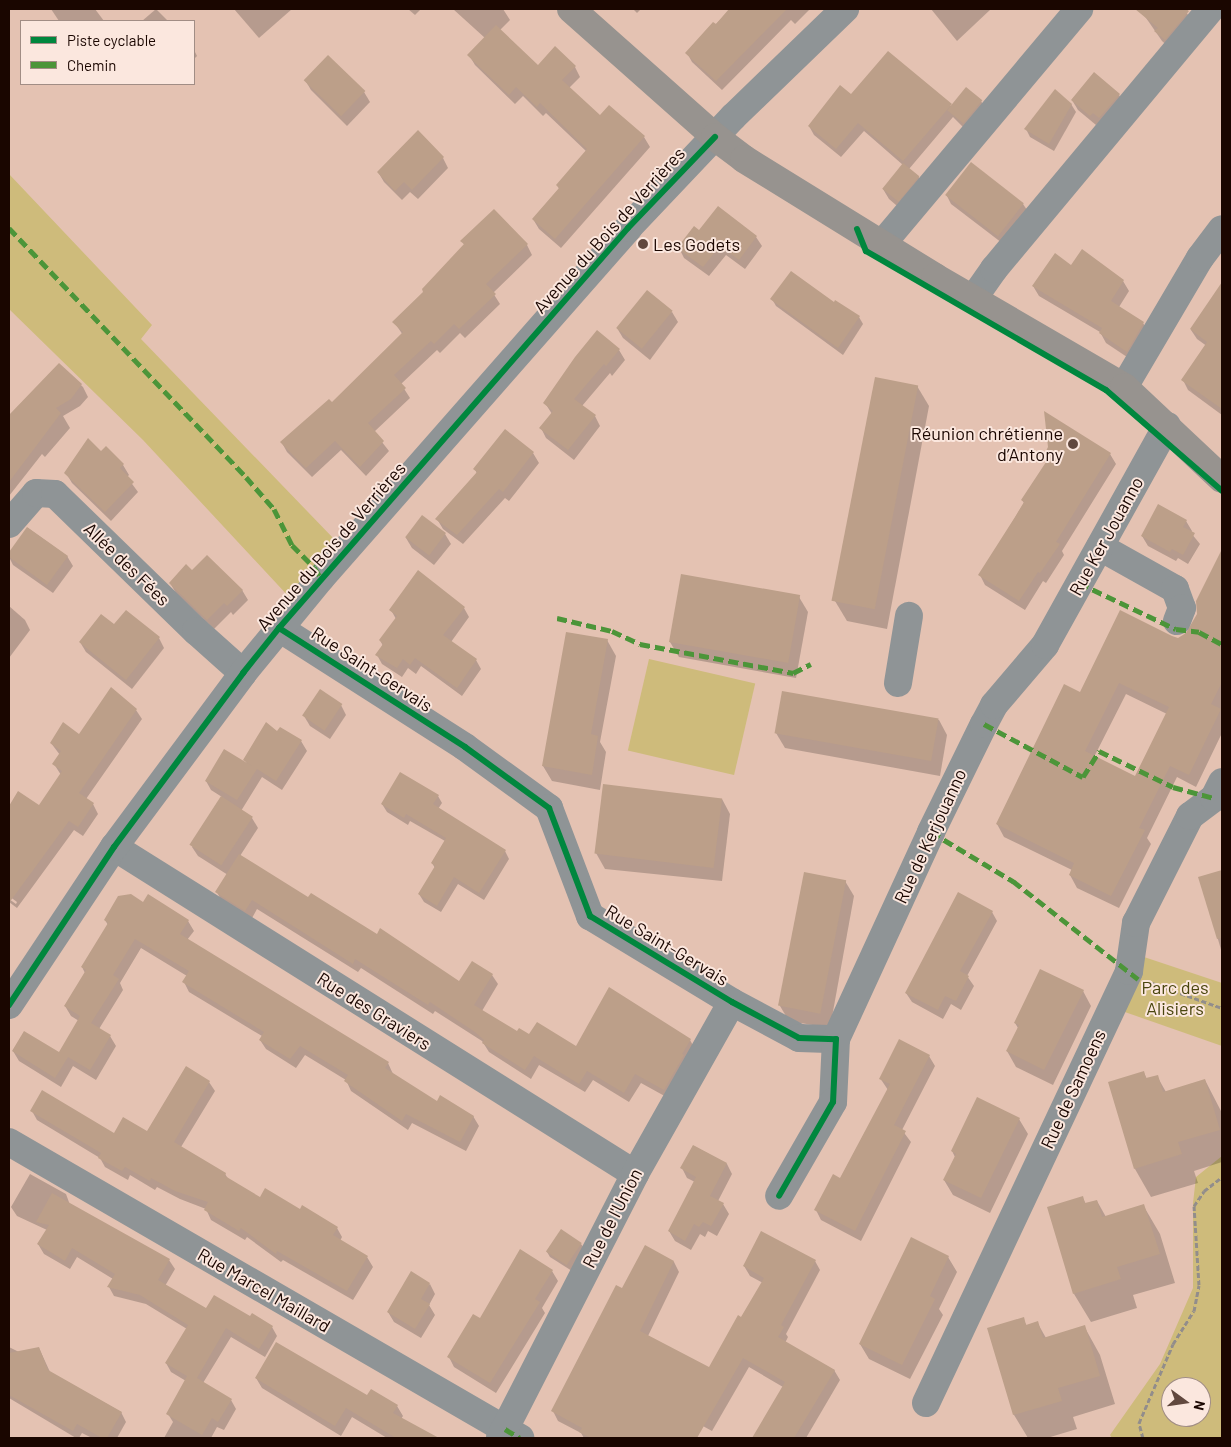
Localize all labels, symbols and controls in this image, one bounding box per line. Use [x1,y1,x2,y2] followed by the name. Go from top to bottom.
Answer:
[20,20,195,85] legend
[67,31,156,49] text: Piste cyclable
[67,56,116,74] text: Chemin
[529,143,689,317] street label: Avenue du Bois de Verrières
[653,233,740,255] place label: Les Godets
[637,238,649,250] marker: Les Godets
[911,423,1063,466] place label: Réunion chrétienne d’Antony
[1067,438,1079,450] marker: Réunion chrétienne d’Antony
[252,457,410,635] street label: Avenue du Bois de Verrières
[1064,473,1148,599] street label: Rue Ker Jouanno
[80,518,174,610] street label: Allée des Fées
[308,622,436,716] street label: Rue Saint-Gervais
[889,765,971,907] street label: Rue de Kerjouanno
[602,900,732,990] street label: Rue Saint-Gervais
[313,967,435,1055] street label: Rue des Graviers
[1141,977,1209,1020] park label: Parc des Alisiers
[1036,1026,1110,1152] street label: Rue de Samoens
[578,1165,646,1271] street label: Rue de l'Union
[194,1243,334,1337] street label: Rue Marcel Maillard
[1161,1377,1211,1427] north arrow
[1191,1399,1209,1412] text: N

